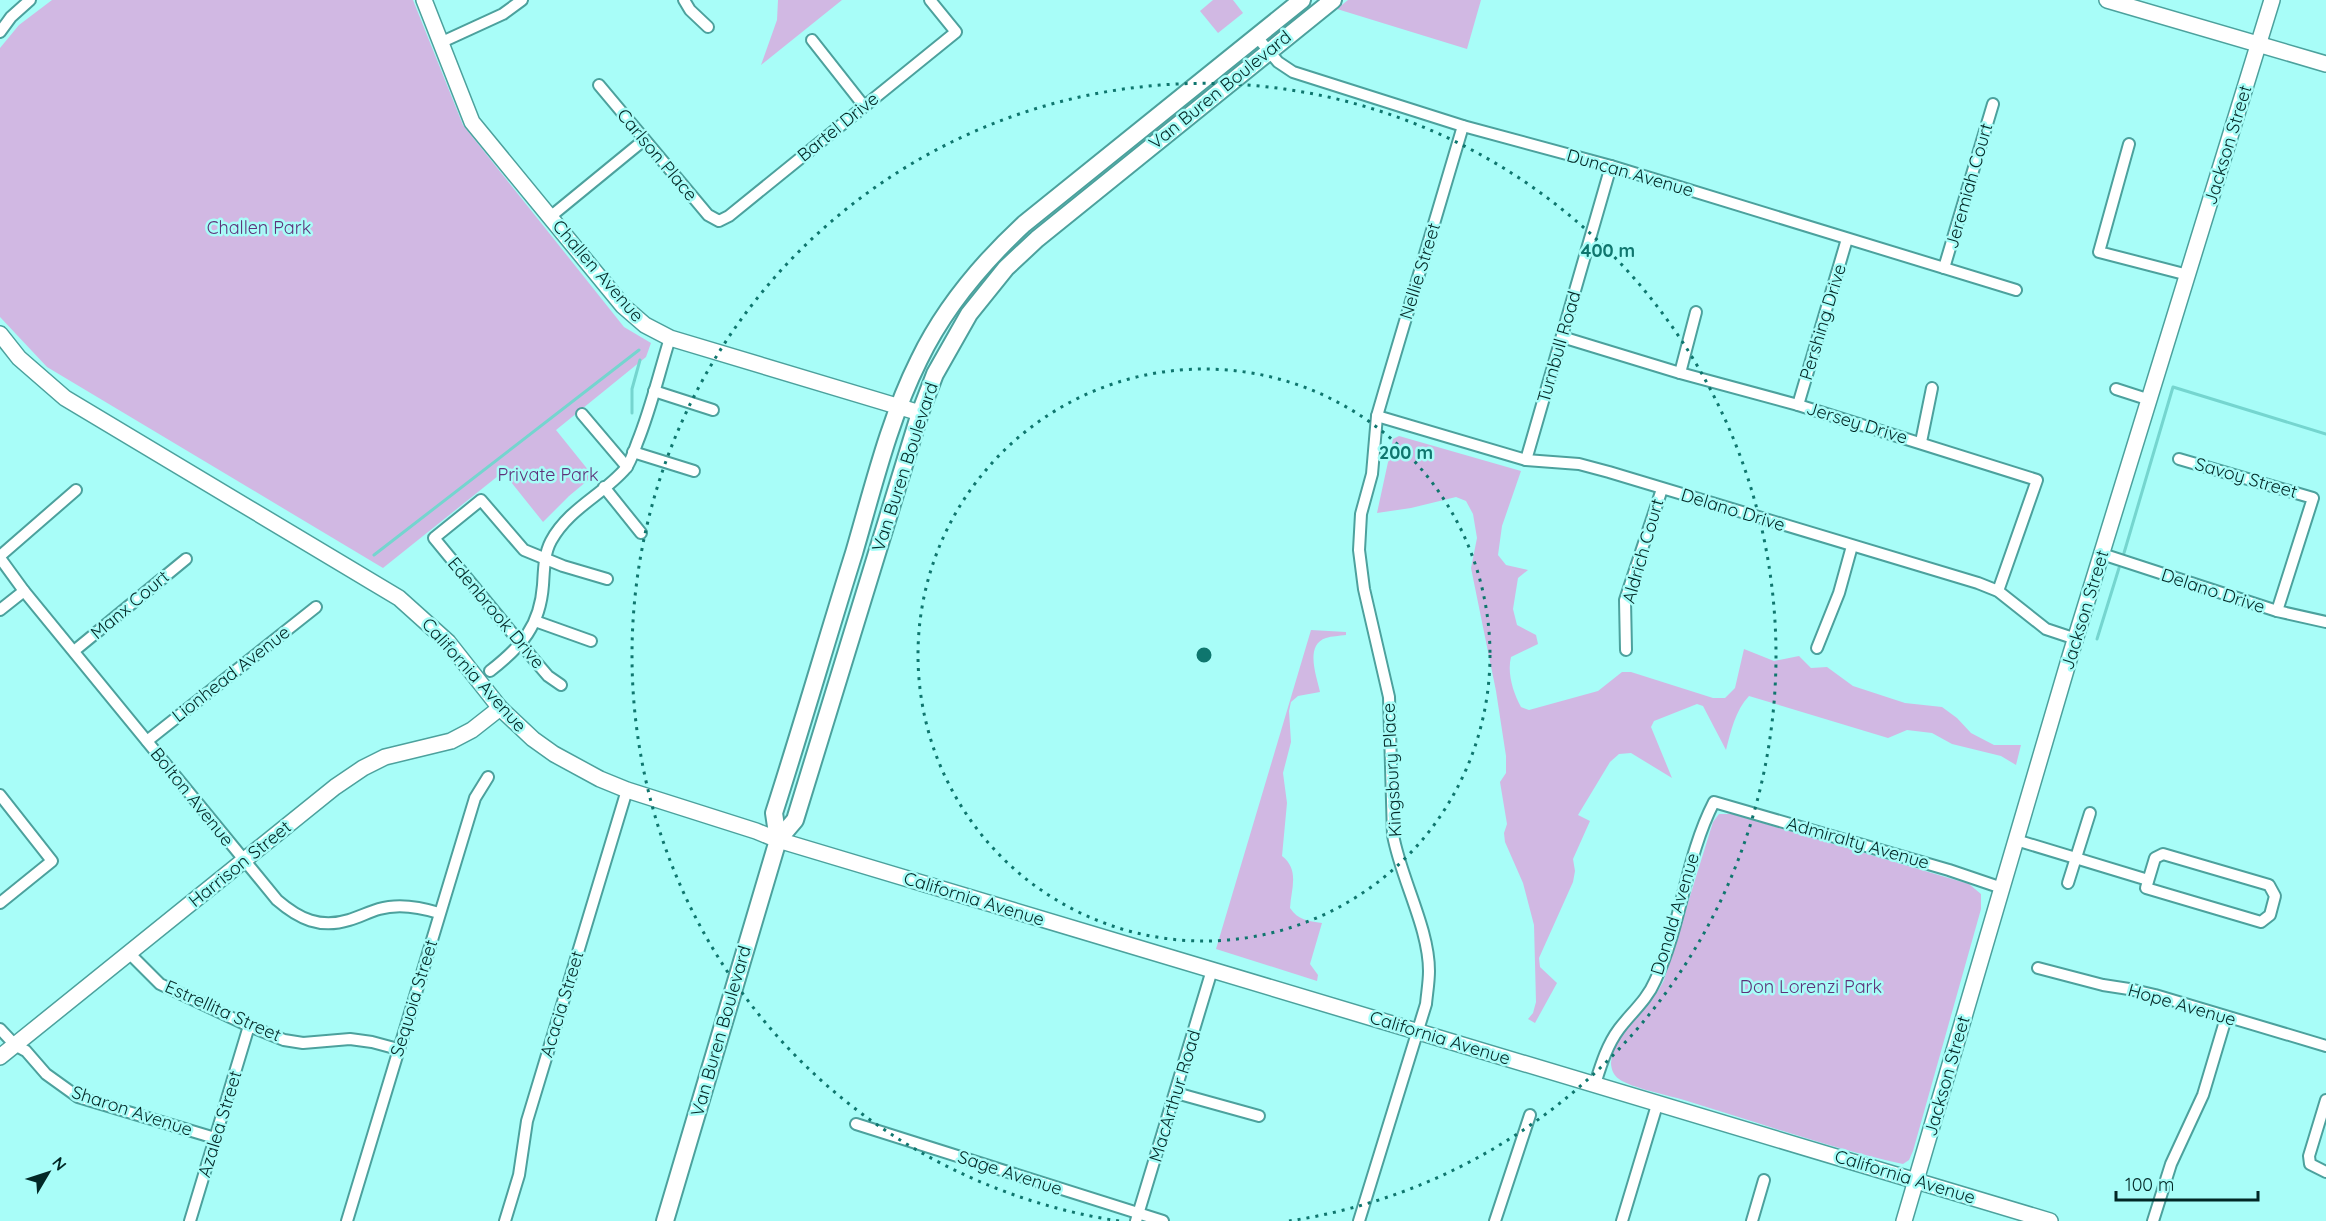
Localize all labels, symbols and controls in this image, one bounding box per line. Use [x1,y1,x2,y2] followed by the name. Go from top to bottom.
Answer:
[1144,25,1296,154] street label: Van Buren Boulevard
[2198,82,2257,207] street label: Jackson Street
[792,87,883,166] street label: Bartel Drive
[612,104,703,206] street label: Carlson Place
[1940,121,1997,251] street label: Jeremiah Court
[1564,143,1696,202] street label: Duncan Avenue
[548,215,649,327] street label: Challen Avenue
[207,216,311,239] park label: Challen Park
[1394,220,1445,322] street label: Nellie Street
[1581,239,1635,262] text: 400 m
[1794,261,1851,383] street label: Pershing Drive
[1532,288,1585,405] street label: Turnbull Road
[866,379,943,554] street label: Van Buren Boulevard
[1804,396,1910,449] street label: Jersey Drive
[1379,441,1433,464] text: 200 m
[2192,452,2300,503] street label: Savoy Street
[497,463,599,486] park label: Private Park
[1678,483,1788,536] street label: Delano Drive
[1617,496,1668,606] street label: Aldrich Court
[2055,547,2114,672] street label: Jackson Street
[443,552,550,673] street label: Edenbrook Drive
[2158,563,2268,618] street label: Delano Drive
[86,565,174,644] street label: Manx Court
[417,613,532,737] street label: California Avenue
[167,620,294,727] street label: Lionhead Avenue
[1194,645,1214,665] centre of rings
[1376,702,1407,838] street label: Kingsbury Place
[146,743,239,851] street label: Bolton Avenue
[1784,811,1932,874] street label: Admiralty Avenue
[184,815,296,912] street label: Harrison Street
[1645,850,1704,978] street label: Donald Avenue
[901,866,1047,931] street label: California Avenue
[385,937,442,1059] street label: Sequoia Street
[685,943,756,1119] street label: Van Buren Boulevard
[534,948,589,1060] street label: Acacia Street
[162,975,285,1046] street label: Estrellita Street
[1740,975,1882,998] park label: Don Lorenzi Park
[2125,978,2239,1031] street label: Hope Avenue
[1367,1005,1513,1070] street label: California Avenue
[1918,1013,1975,1139] street label: Jackson Street
[1144,1027,1206,1165] street label: MacArthur Road
[192,1068,247,1180] street label: Azalea Street
[69,1080,195,1141] street label: Sharon Avenue
[18,1143,78,1203] north arrow
[1832,1144,1978,1209] street label: California Avenue
[955,1145,1065,1200] street label: Sage Avenue
[48,1153,71,1174] text: N
[2116,1164,2258,1202] scale bar
[2125,1173,2174,1196] text: 100 m

